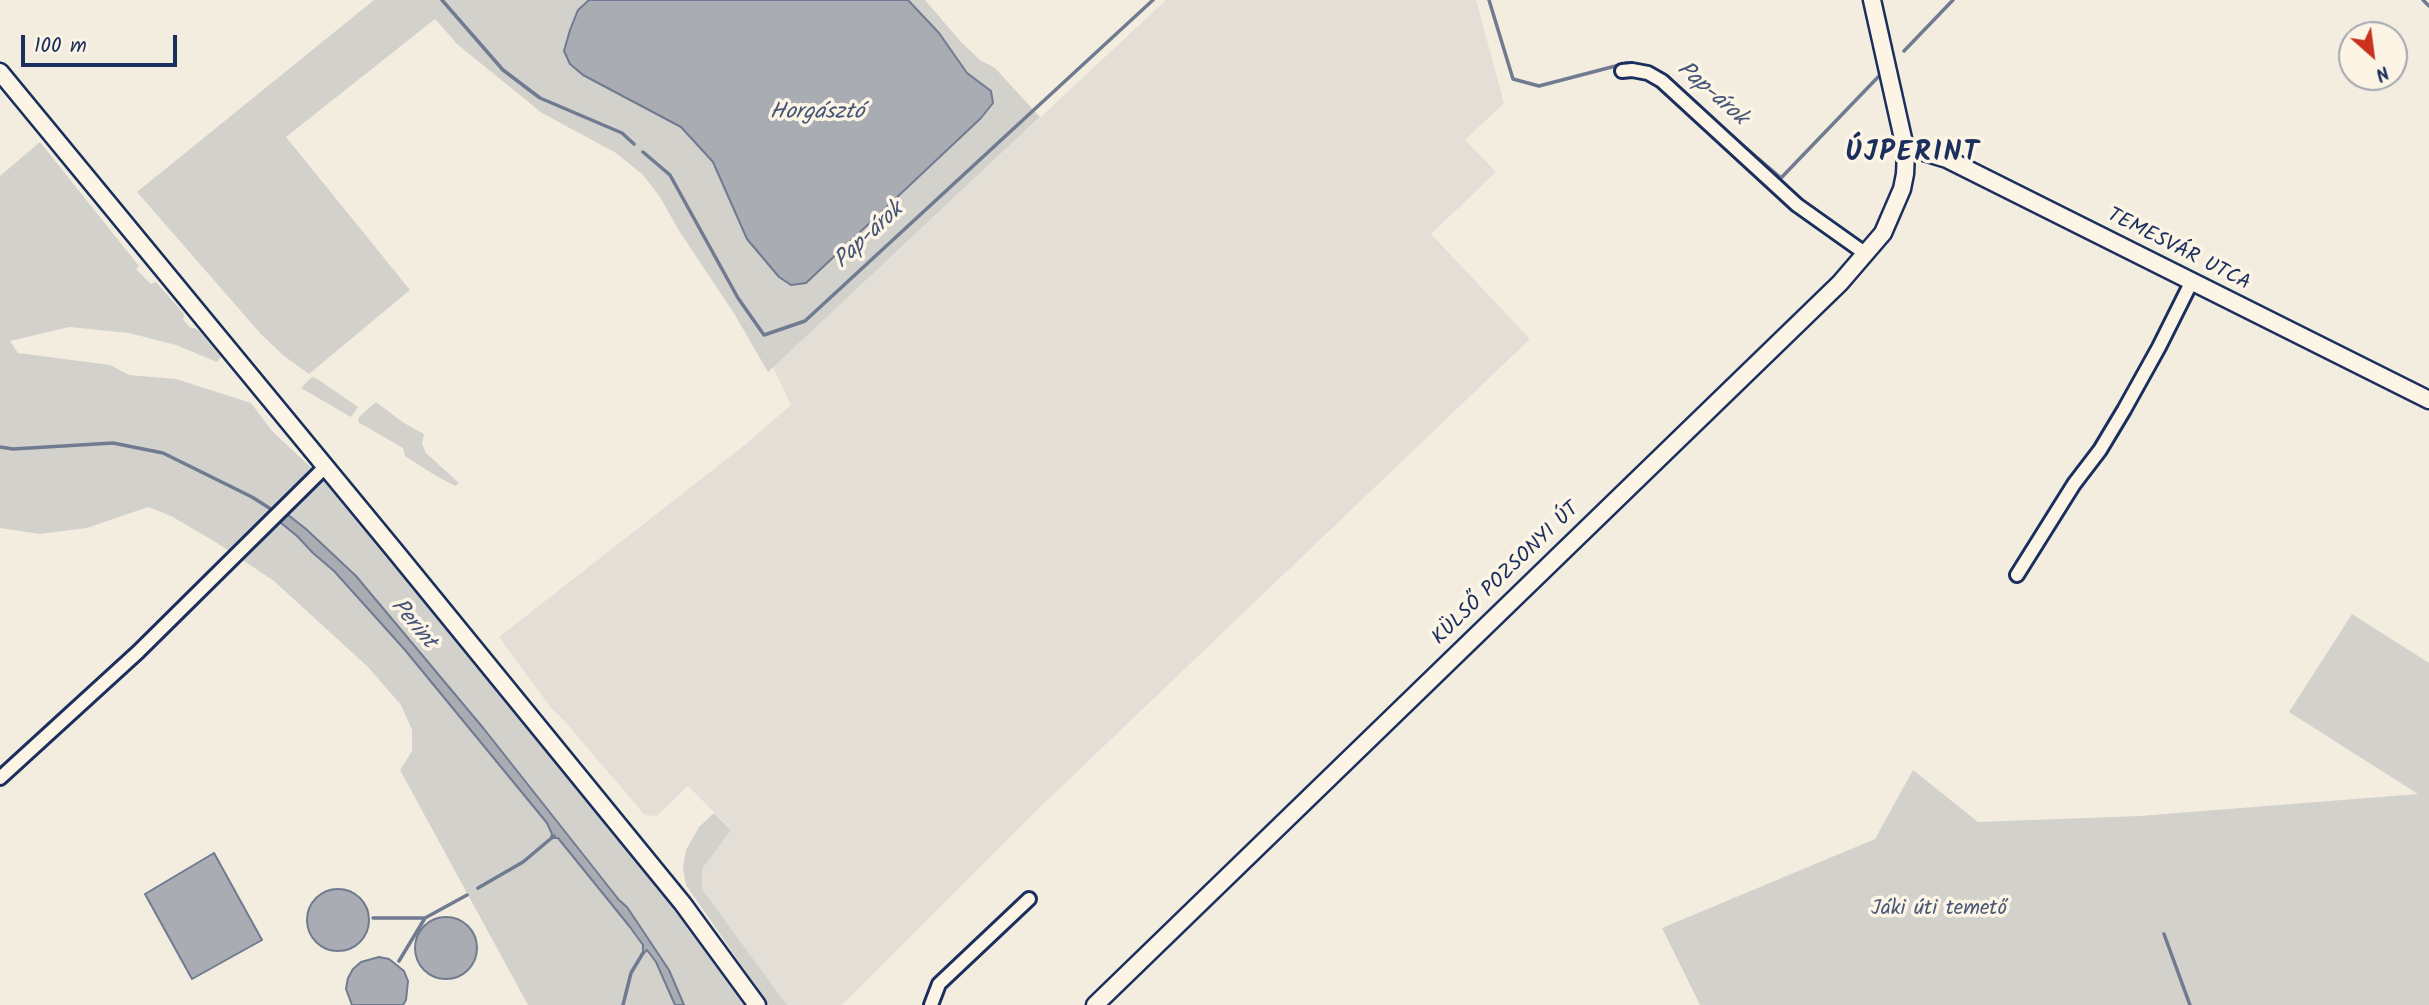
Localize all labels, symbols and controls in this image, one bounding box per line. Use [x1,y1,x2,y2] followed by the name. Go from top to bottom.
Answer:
[24,21,180,65] scale bar
[2338,21,2408,91] north arrow
[34,30,87,63] text: 100 m
[1670,57,1752,133] water label: Pap-árok
[2370,57,2394,89] text: N
[770,100,864,128] water label: Horgásztó
[1847,138,1979,172] district label: ÚJPERINT
[830,198,910,276] water label: Pap-árok
[2102,204,2254,298] street label: TEMESVÁR UTCA
[1428,498,1586,652] street label: KÜLSŐ POZSONYI ÚT
[383,594,441,656] water label: Perint
[1871,897,2007,923] park label: Jáki úti temető

